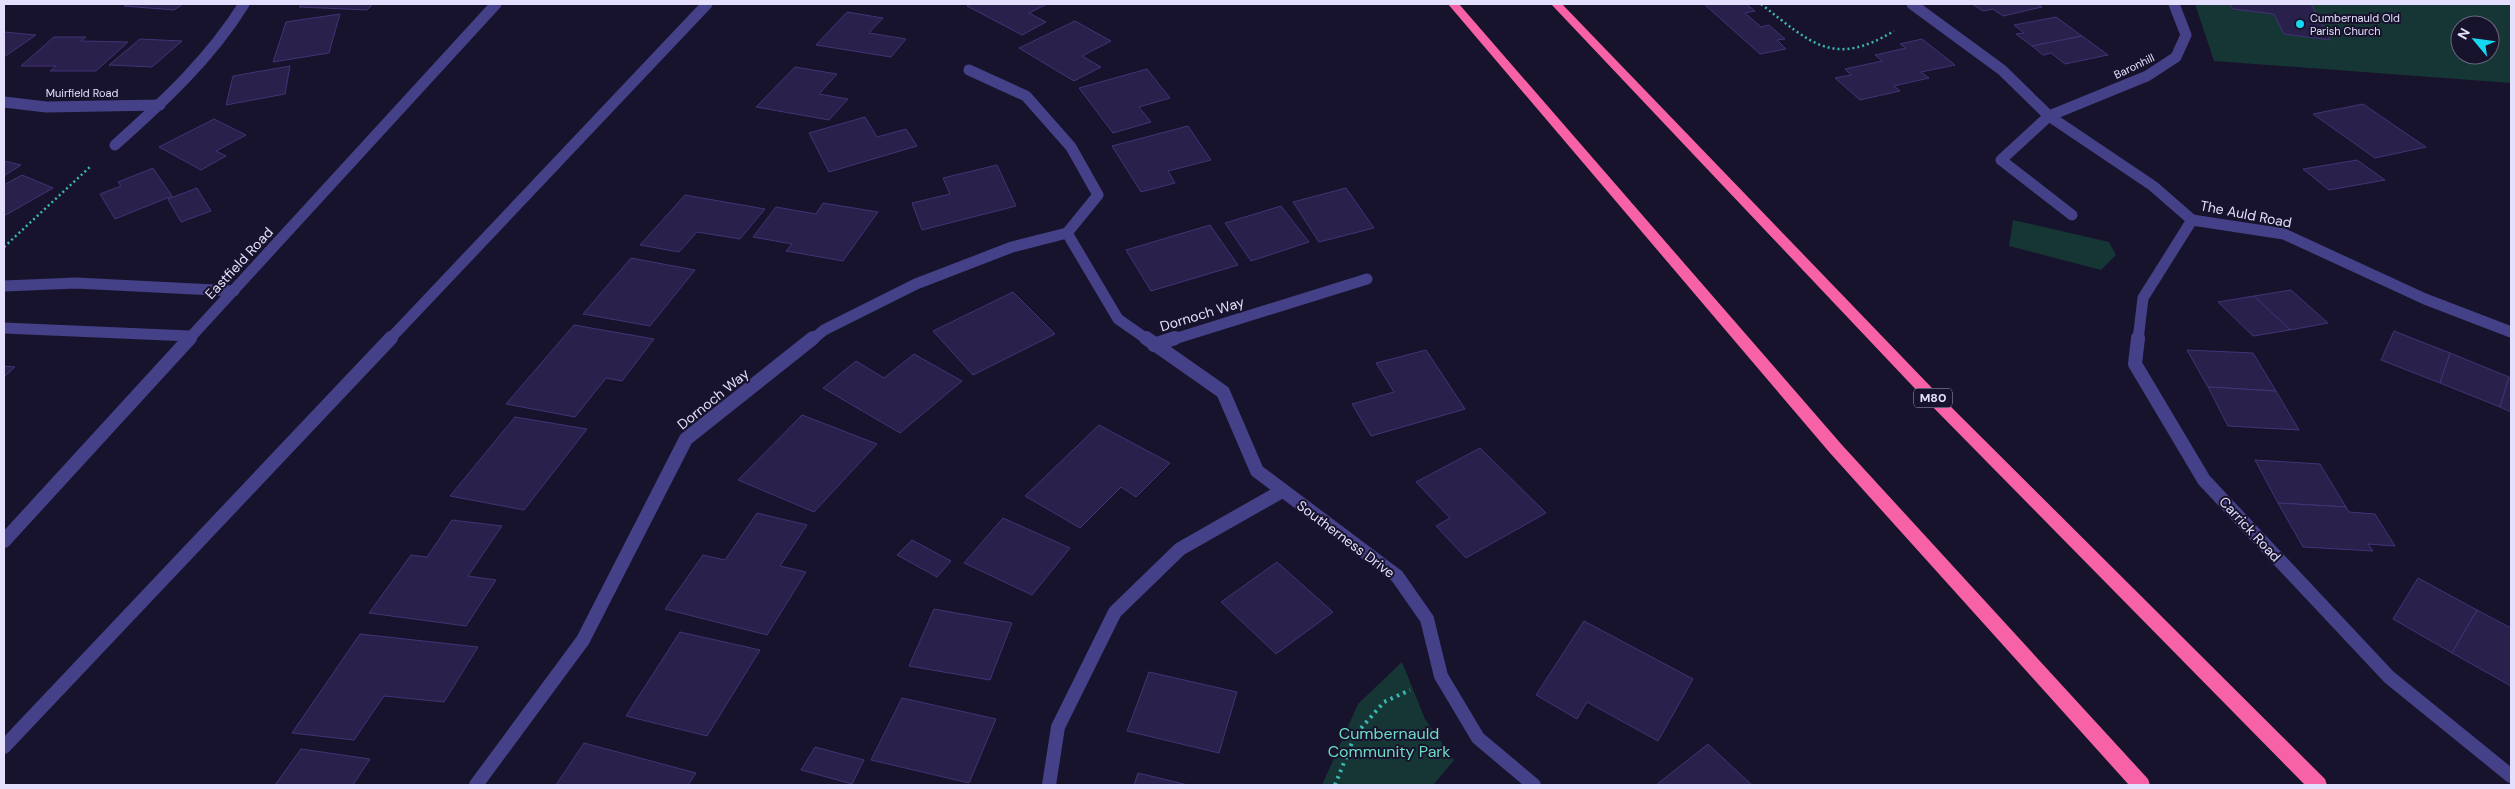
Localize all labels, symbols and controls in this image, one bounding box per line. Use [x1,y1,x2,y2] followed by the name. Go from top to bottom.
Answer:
[2310,11,2400,38] place label: Cumbernauld Old Parish Church
[2450,15,2500,65] north arrow
[2294,18,2306,30] marker: Cumbernauld Old Parish Church
[2453,25,2474,43] text: N
[2112,50,2156,82] street label: Baronhill
[46,86,118,100] street label: Muirfield Road
[2199,196,2293,232] street label: The Auld Road
[201,223,277,303] street label: Eastfield Road
[1158,293,1247,335] street label: Dornoch Way
[673,364,753,433] street label: Dornoch Way
[1914,388,1952,408] road number: M80
[2215,493,2285,565] street label: Carrick Road
[1293,496,1399,582] street label: Southerness Drive
[1328,723,1450,762] park label: Cumbernauld Community Park

